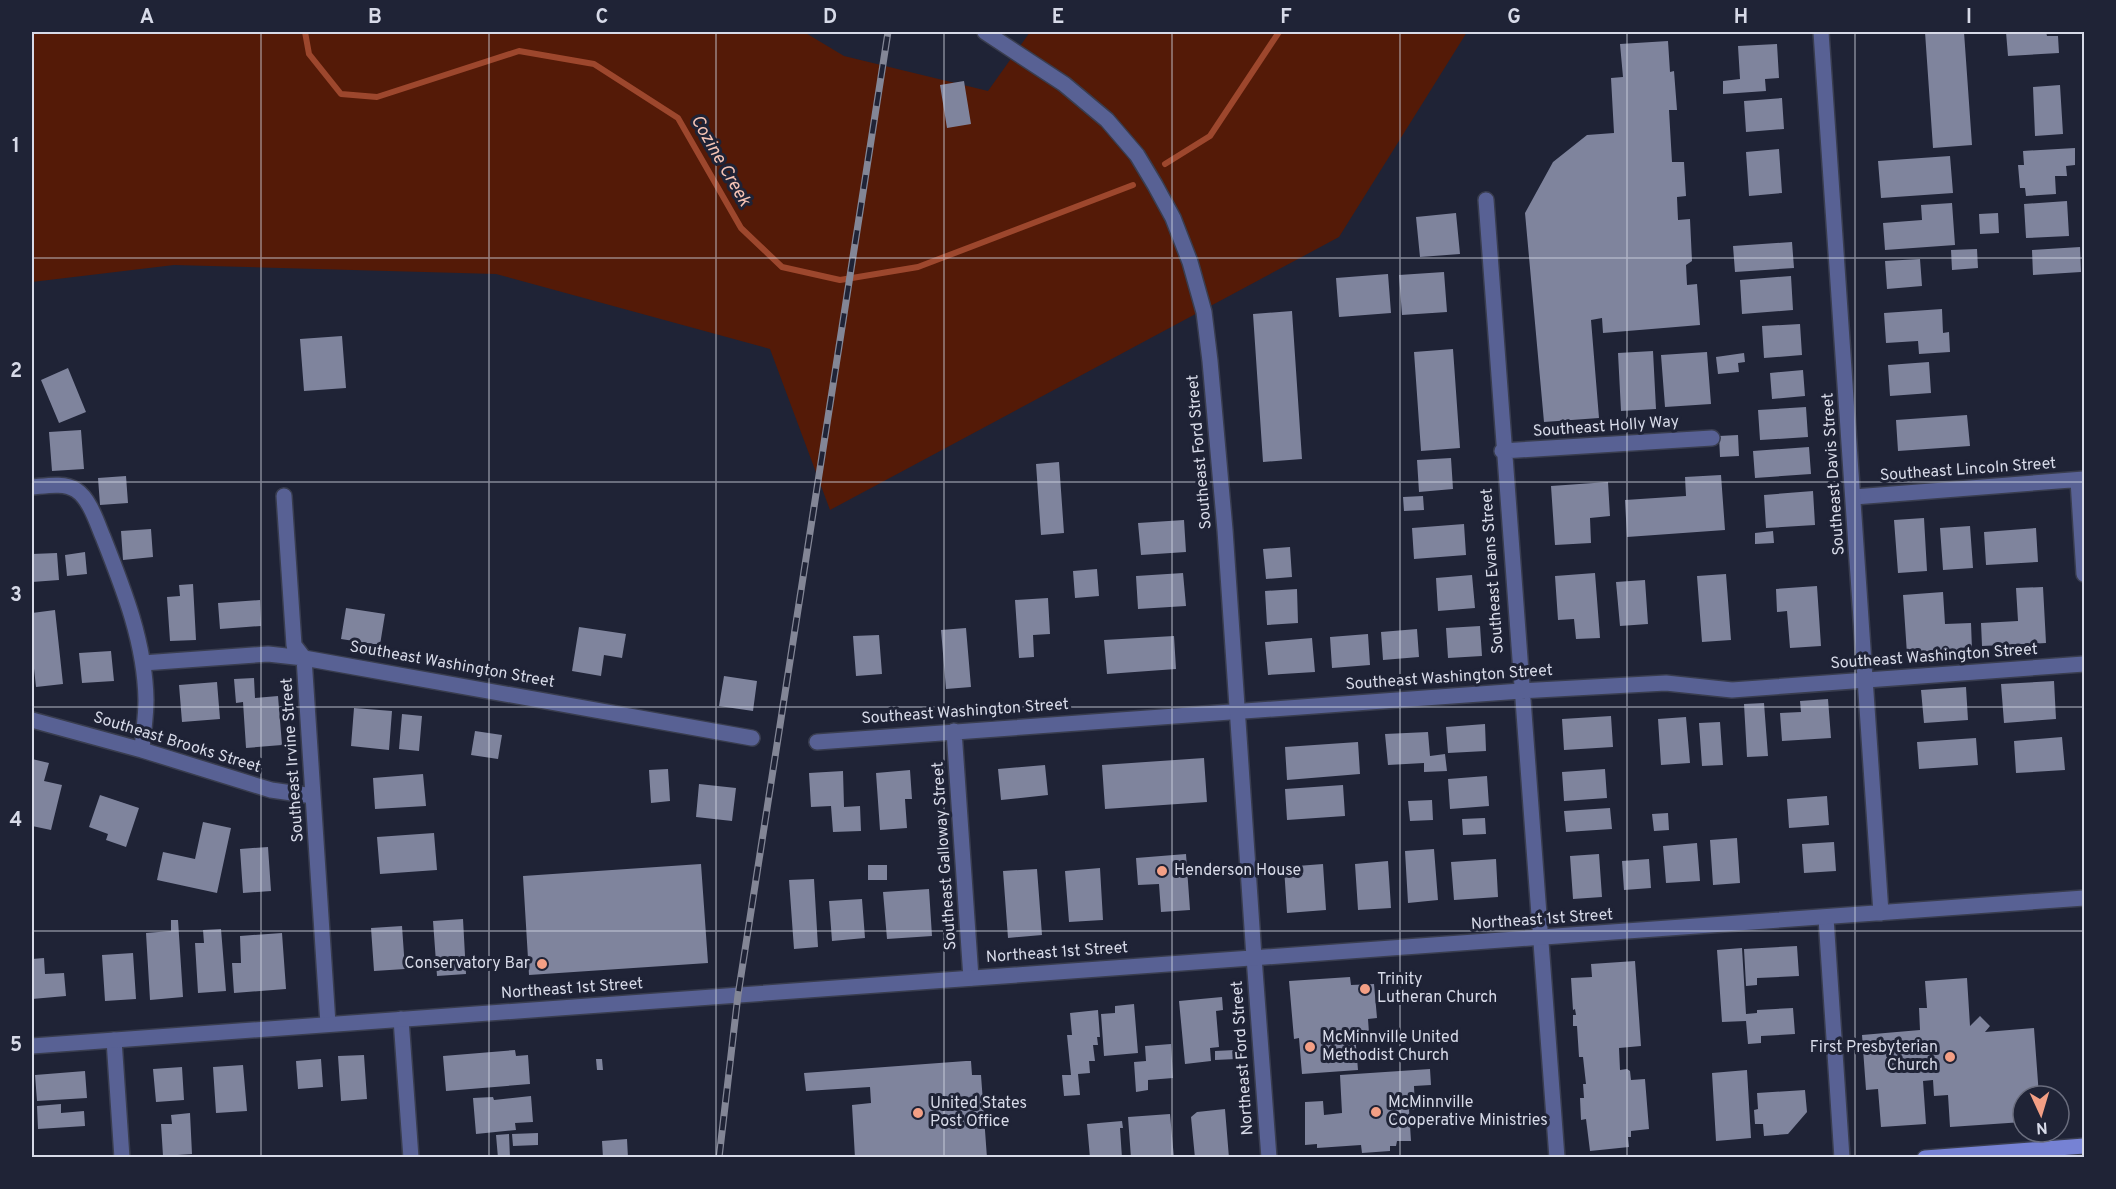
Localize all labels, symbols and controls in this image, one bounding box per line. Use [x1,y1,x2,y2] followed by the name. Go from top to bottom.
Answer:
[140,5,154,31] text: A
[368,5,382,31] text: B
[596,5,608,31] text: C
[823,5,837,31] text: D
[1052,5,1064,31] text: E
[1280,5,1292,31] text: F
[1507,5,1521,31] text: G
[1734,5,1748,31] text: H
[1966,5,1972,31] text: I
[685,111,756,212] water label: Cozine Creek
[12,134,20,160] text: 1
[10,359,22,385] text: 2
[1183,374,1217,530] street label: Southeast Ford Street
[1818,392,1850,556] street label: Southeast Davis Street
[1532,412,1680,442] street label: Southeast Holly Way
[1879,454,2057,486] street label: Southeast Lincoln Street
[1477,488,1509,654] street label: Southeast Evans Street
[10,583,22,609] text: 3
[348,637,556,693] street label: Southeast Washington Street
[1830,640,2038,674] street label: Southeast Washington Street
[1345,661,1553,695] street label: Southeast Washington Street
[277,677,309,843] street label: Southeast Irvine Street
[861,695,1069,729] street label: Southeast Washington Street
[91,708,263,778] street label: Southeast Brooks Street
[928,761,962,951] street label: Southeast Galloway Street
[10,808,22,834] text: 4
[1174,861,1301,881] place label: Henderson House
[1155,864,1169,878] marker: Henderson House
[1470,905,1614,935] street label: Northeast 1st Street
[985,938,1129,968] street label: Northeast 1st Street
[404,954,530,974] place label: Conservatory Bar
[535,957,549,971] marker: Conservatory Bar
[1377,970,1497,1008] place label: Trinity Lutheran Church
[500,974,644,1004] street label: Northeast 1st Street
[1228,980,1258,1136] street label: Northeast Ford Street
[1358,982,1372,996] marker: Trinity Lutheran Church
[1322,1028,1459,1066] place label: McMinnville United Methodist Church
[10,1033,22,1059] text: 5
[1810,1038,1938,1076] place label: First Presbyterian Church
[1303,1040,1317,1054] marker: McMinnville United Methodist Church
[1943,1050,1957,1064] marker: First Presbyterian Church
[2011,1084,2071,1144] north arrow
[1388,1093,1548,1131] place label: McMinnville Cooperative Ministries
[930,1094,1027,1132] place label: United States Post Office
[1369,1105,1383,1119] marker: McMinnville Cooperative Ministries
[911,1106,925,1120] marker: United States Post Office
[2035,1117,2048,1137] text: N

